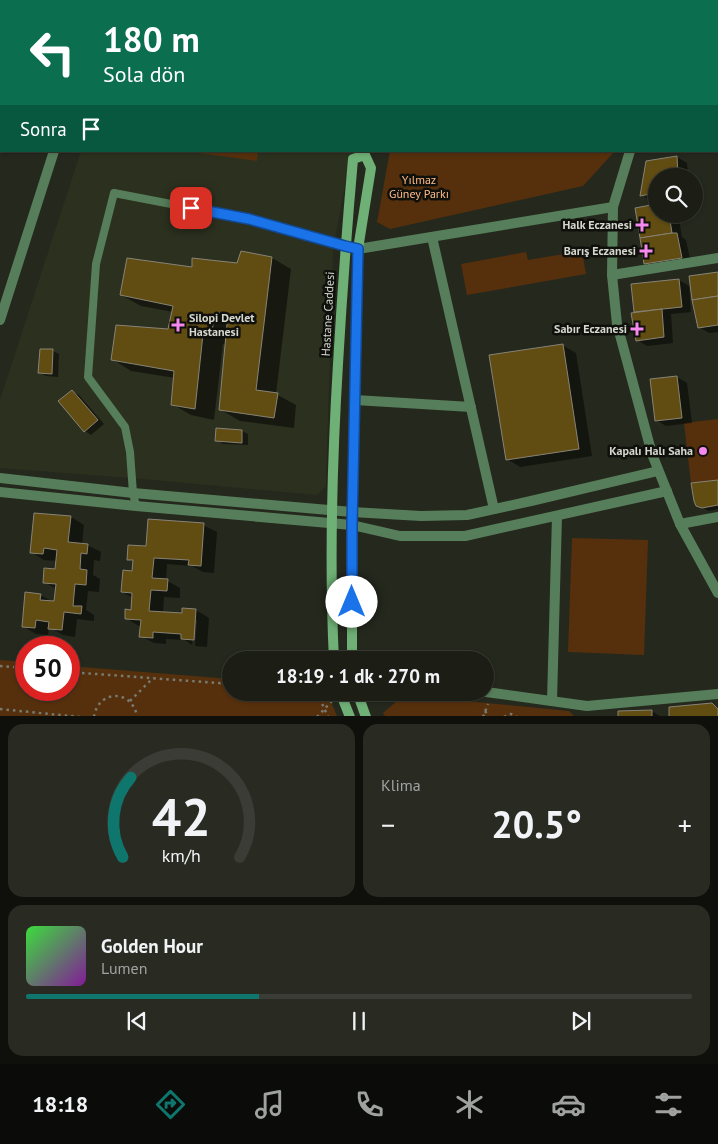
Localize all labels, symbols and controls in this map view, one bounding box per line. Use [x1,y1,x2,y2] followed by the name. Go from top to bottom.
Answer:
[103,16,200,62] text: 180 m
[20,20,85,85] icon: left
[103,60,185,88] text: Sola dön
[77,115,105,143] icon: arrive
[20,117,67,141] text: Sonra
[648,168,703,223] map controls
[648,168,703,223] button: search
[389,172,449,201] park label: Yılmaz Güney Parkı
[170,187,212,229] pin
[177,194,205,222] icon: arrive
[562,217,632,232] place label: Halk Eczanesi
[636,219,648,231] marker: Halk Eczanesi
[564,243,636,258] place label: Barış Eczanesi
[640,245,652,257] marker: Barış Eczanesi
[318,271,337,357] street label: Hastane Caddesi
[189,310,255,339] place label: Silopi Devlet Hastanesi
[171,318,185,332] marker: Silopi Devlet Hastanesi
[554,321,627,336] place label: Sabır Eczanesi
[631,323,643,335] marker: Sabır Eczanesi
[609,443,693,458] place label: Kapalı Halı Saha
[697,445,709,457] marker: Kapalı Halı Saha
[325,575,377,627] position arrow
[15,636,80,701] speed limit sign: 50
[276,664,440,688] text: 18:19 · 1 dk · 270 m
[381,775,421,795] text: Klima
[152,783,211,850] text: 42
[491,799,582,848] text: 20.5°
[381,806,395,843] text: −
[678,806,692,843] text: +
[162,844,201,867] text: km/h
[101,934,203,958] text: Golden Hour
[101,958,147,978] text: Lumen
[123,1007,151,1035] icon: previous
[345,1007,373,1035] icon: pause
[567,1007,595,1035] icon: next
[153,1087,188,1122] icon: directions
[252,1087,287,1122] icon: music
[352,1087,387,1122] icon: phone
[452,1087,487,1122] icon: climate
[551,1087,586,1122] icon: car
[651,1087,686,1122] icon: filters
[32,1090,88,1118] text: 18:18

